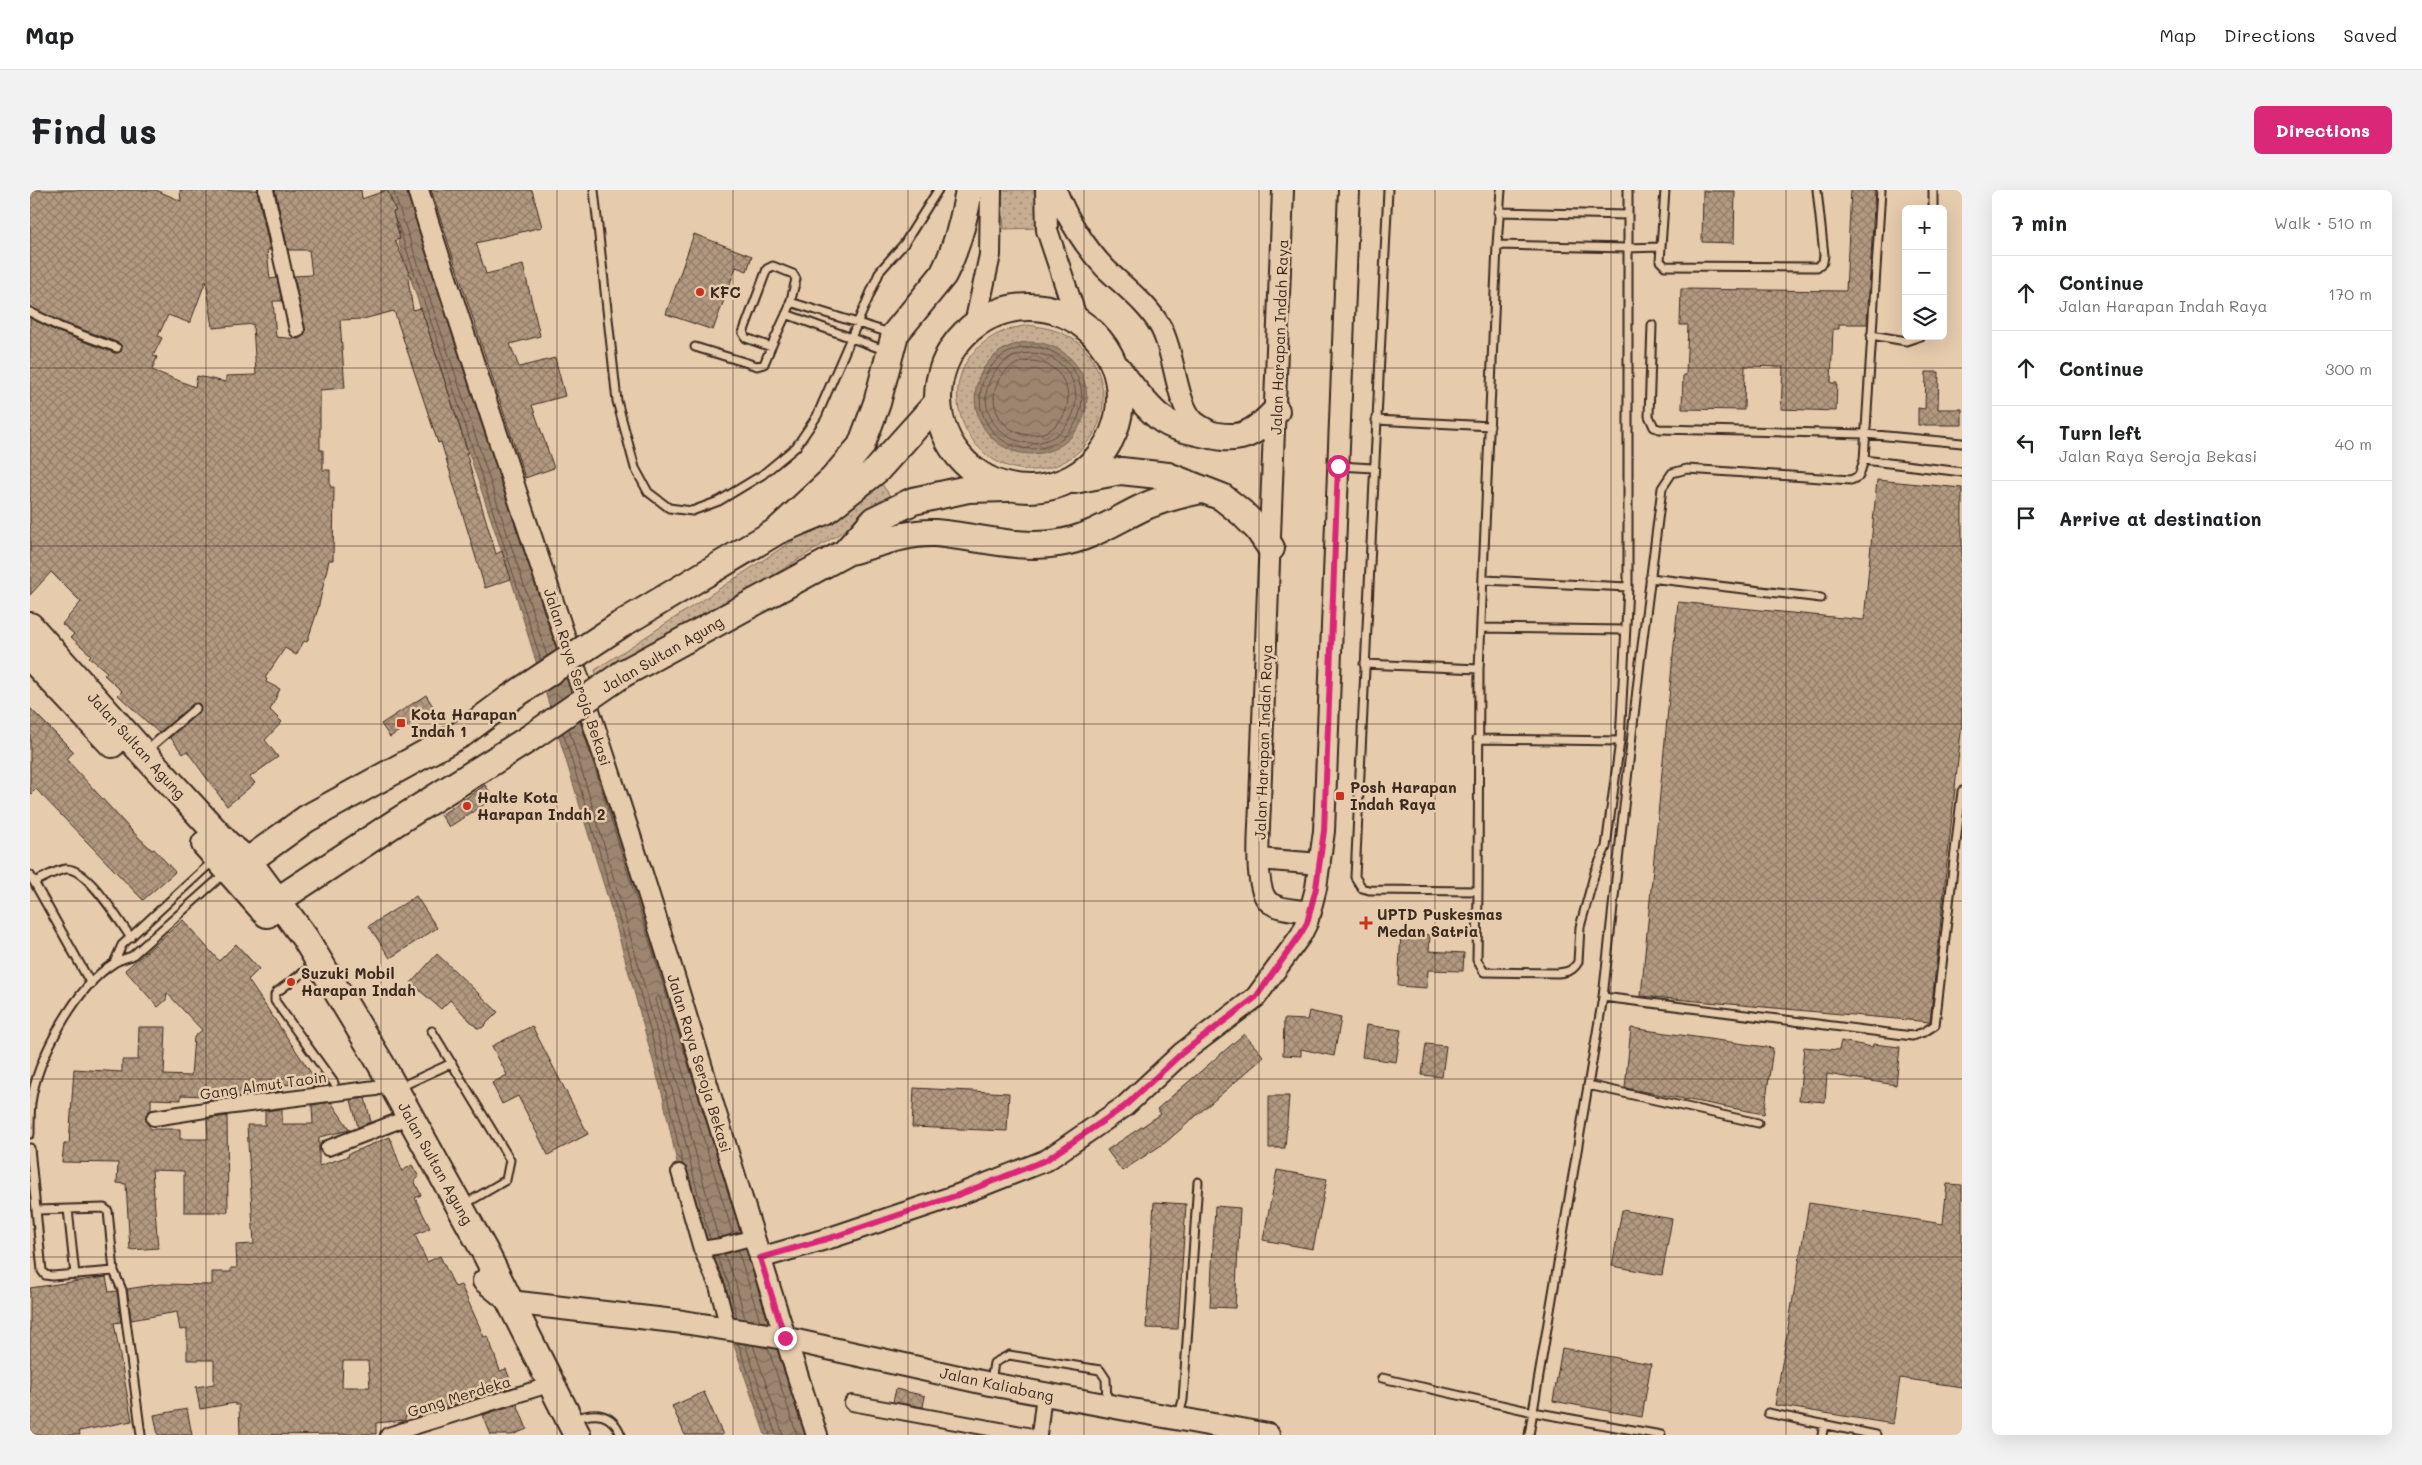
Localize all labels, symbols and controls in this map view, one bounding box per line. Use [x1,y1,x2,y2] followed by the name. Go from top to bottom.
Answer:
[25,19,74,50] text: Map
[2159,23,2196,47] text: Map
[2224,23,2316,47] text: Directions
[2344,23,2397,47] text: Saved
[2254,106,2392,154] button: Directions
[30,107,157,153] text: Find us
[1902,205,1947,340] map controls
[1902,205,1947,250] button: +
[2012,209,2067,236] text: 7 min
[2274,212,2372,233] text: Walk · 510 m
[1266,239,1292,435] street label: Jalan Harapan Indah Raya
[1902,250,1947,295] button: −
[2059,270,2144,295] text: Continue
[2012,279,2040,307] icon: ahead
[710,282,741,302] place label: KFC
[2328,283,2372,304] text: 170 m
[694,286,706,298] marker: KFC
[1902,295,1947,340] button: layers
[2059,295,2268,316] text: Jalan Harapan Indah Raya
[2012,354,2040,382] icon: ahead
[2059,356,2144,381] text: Continue
[2325,358,2372,379] text: 300 m
[2059,420,2142,445] text: Turn left
[2012,429,2040,457] icon: left
[2335,433,2372,454] text: 40 m
[2059,445,2257,466] text: Jalan Raya Seroja Bekasi
[1327,455,1350,478] route start
[2012,504,2040,532] icon: arrive
[2059,506,2262,531] text: Arrive at destination
[540,586,616,768] street label: Jalan Raya Seroja Bekasi
[597,611,727,697] street label: Jalan Sultan Agung
[1250,644,1276,840] street label: Jalan Harapan Indah Raya
[84,687,191,803] street label: Jalan Sultan Agung
[411,704,517,741] place label: Kota Harapan Indah 1
[395,717,407,729] marker: Kota Harapan Indah 1
[1350,777,1457,814] place label: Posh Harapan Indah Raya
[477,787,605,824] place label: Halte Kota Harapan Indah 2
[1334,790,1346,802] marker: Posh Harapan Indah Raya
[461,800,473,812] marker: Halte Kota Harapan Indah 2
[1377,904,1503,941] place label: UPTD Puskesmas Medan Satria
[1359,916,1373,930] marker: UPTD Puskesmas Medan Satria
[301,963,416,1000] place label: Suzuki Mobil Harapan Indah
[663,971,737,1155] street label: Jalan Raya Seroja Bekasi
[285,976,297,988] marker: Suzuki Mobil Harapan Indah
[198,1066,328,1104] street label: Gang Almut Taoin
[394,1098,478,1228] street label: Jalan Sultan Agung
[774,1327,797,1350] route end
[938,1362,1056,1406] street label: Jalan Kaliabang
[405,1371,513,1421] street label: Gang Merdeka

